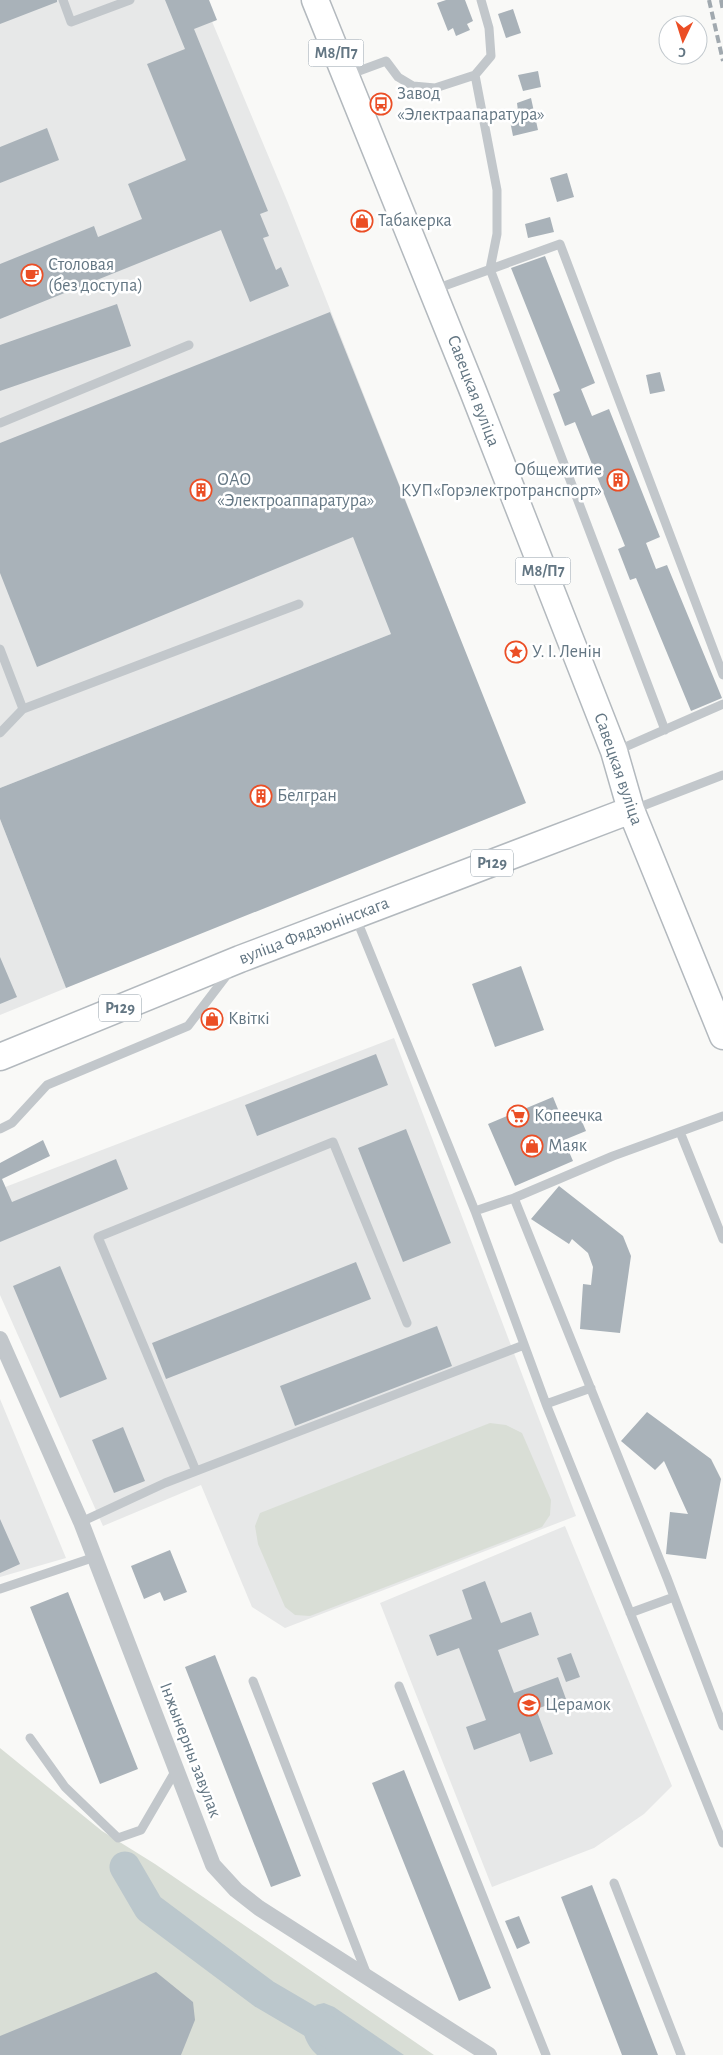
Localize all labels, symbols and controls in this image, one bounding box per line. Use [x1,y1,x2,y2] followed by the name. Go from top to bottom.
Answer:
[658,15,708,65] north arrow
[308,40,364,66] road number: М8/П7
[678,45,687,59] text: С
[397,85,545,124] place label: Завод «Электраапаратура»
[369,92,393,116] bus stop icon: Завод «Электраапаратура»
[350,209,374,233] shop icon: Табакерка
[378,211,452,230] place label: Табакерка
[48,256,143,295] place label: Столовая (без доступа)
[20,263,44,287] cafe icon: Столовая (без доступа)
[444,333,502,449] street label: Савецкая вуліца
[401,460,602,500] place label: Общежитие КУП«Горэлектротранспорт»
[606,468,630,492] building icon: Общежитие КУП«Горэлектротранспорт»
[217,471,374,510] place label: ОАО «Электроаппаратура»
[189,478,213,502] building icon: ОАО «Электроаппаратура»
[516,558,570,584] road number: М8/П7
[504,640,528,664] place icon: У. І. Ленін
[532,643,601,661] place label: У. І. Ленін
[590,710,646,828] street label: Савецкая вуліца
[249,784,273,808] building icon: Белгран
[277,787,337,805] place label: Белгран
[471,850,513,876] road number: Р129
[236,894,392,968] street label: вуліца Фядзюнінскага
[99,994,141,1021] road number: Р129
[200,1007,224,1031] shop icon: Квіткі
[228,1010,270,1028] place label: Квіткі
[506,1104,530,1128] supermarket icon: Копеечка
[534,1107,603,1125] place label: Копеечка
[520,1134,544,1158] shop icon: Маяк
[548,1137,588,1155] place label: Маяк
[156,1680,224,1821] street label: Інжынерны завулак
[517,1693,541,1717] school or university icon: Церамок
[545,1696,612,1714] place label: Церамок

